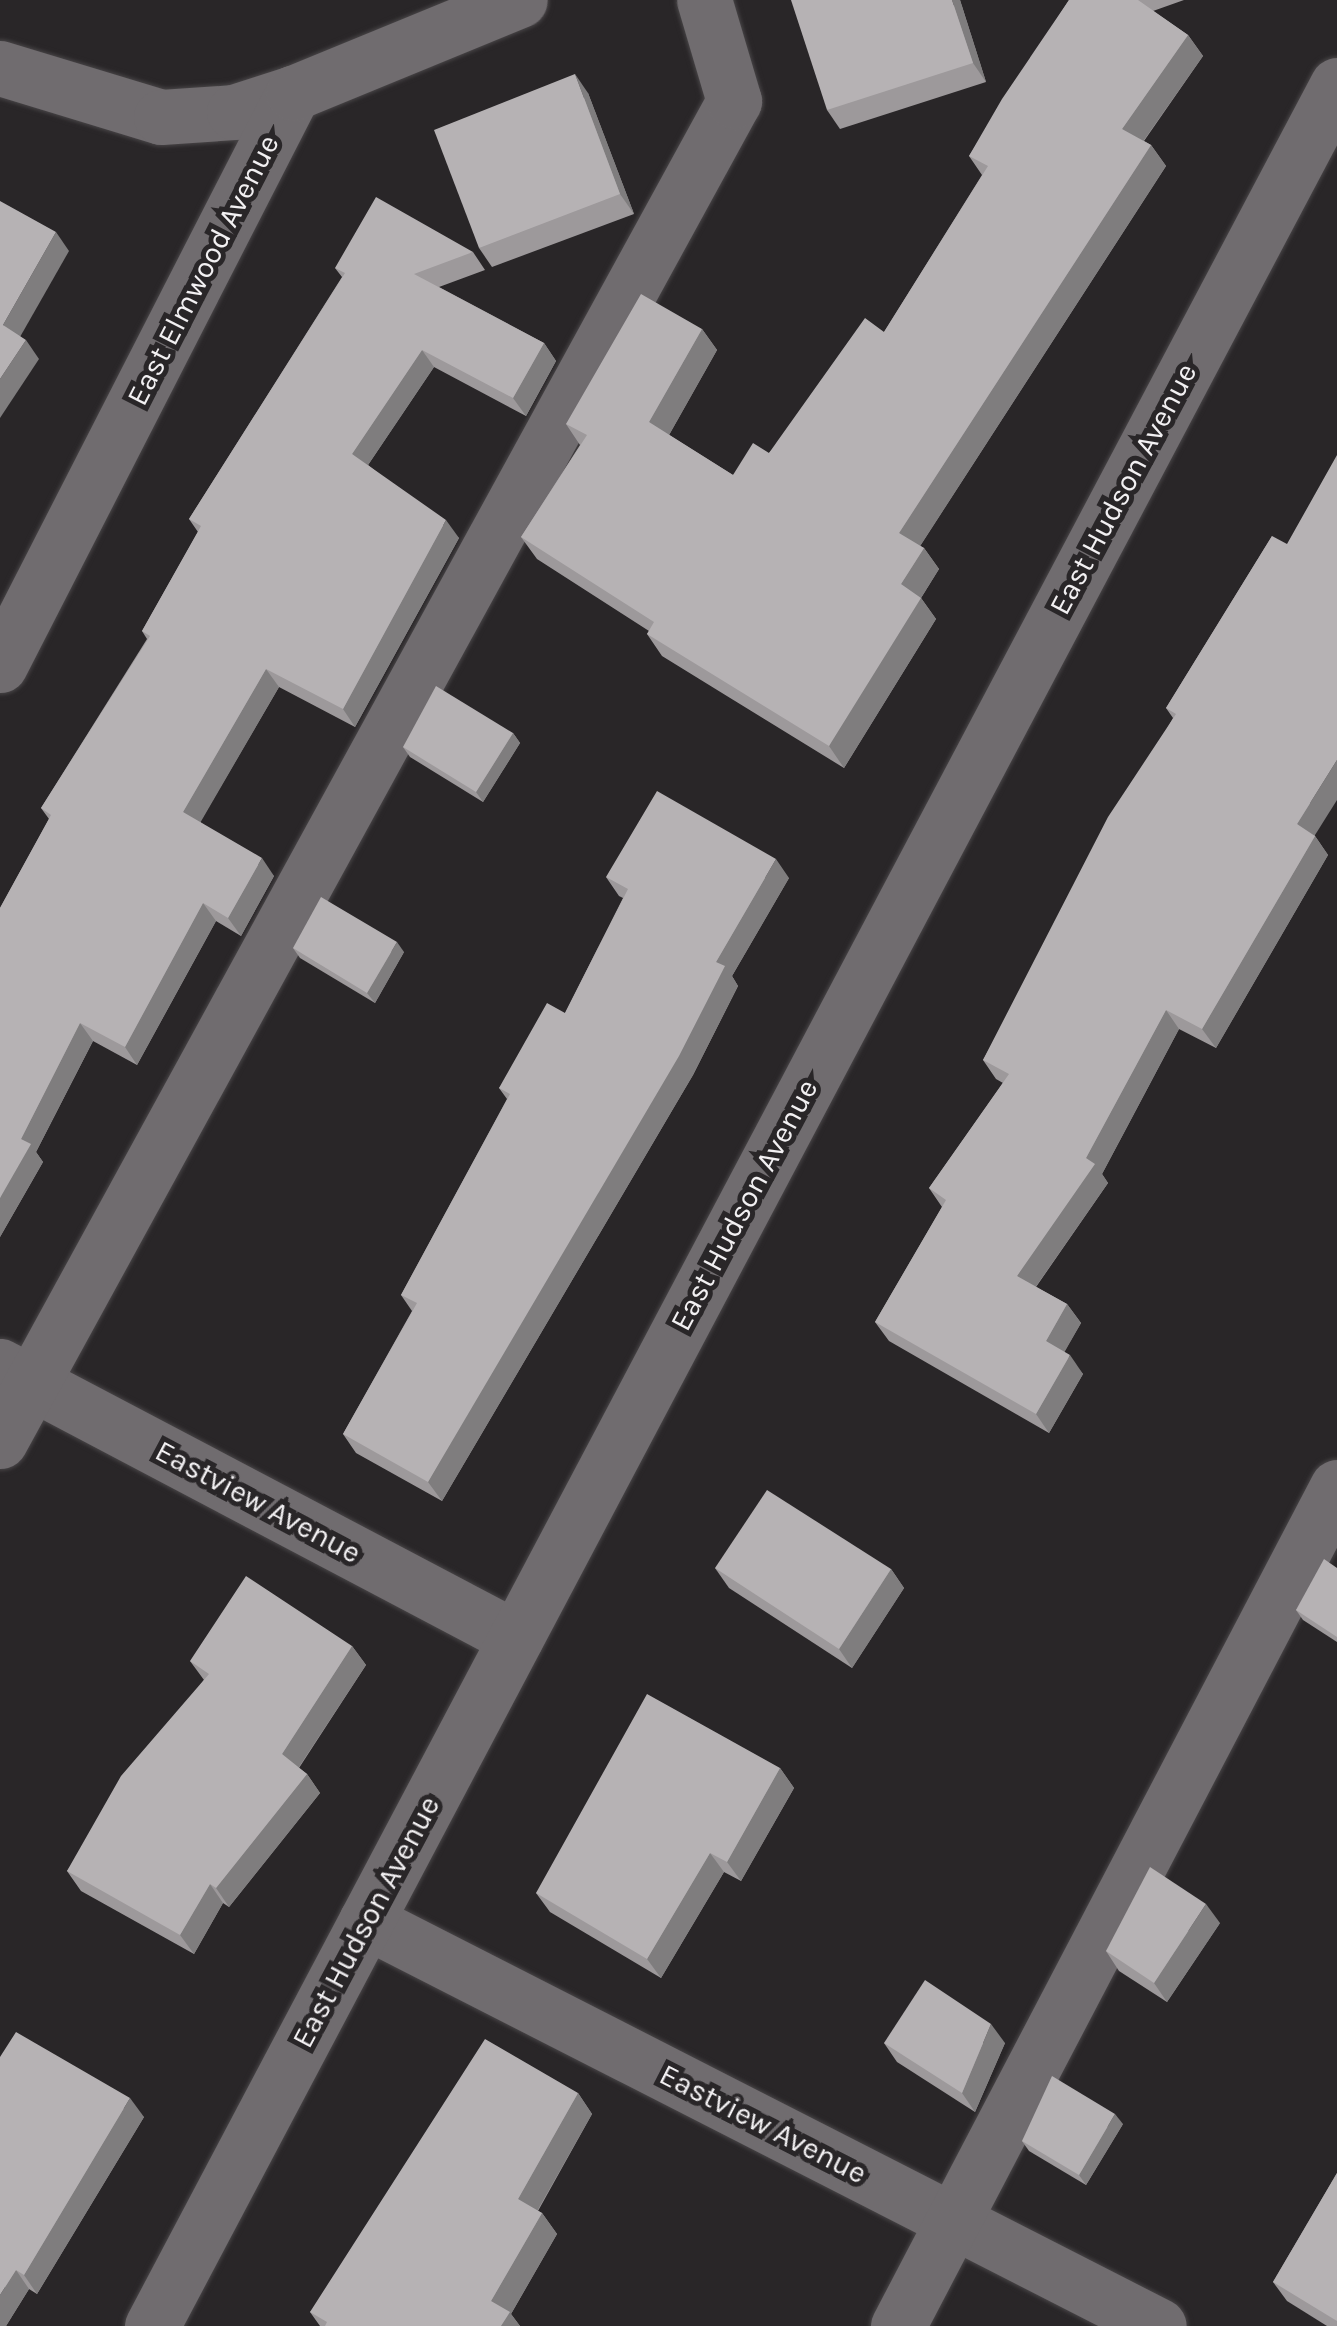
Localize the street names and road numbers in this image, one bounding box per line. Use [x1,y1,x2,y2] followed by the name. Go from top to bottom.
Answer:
[119,129,287,411] street label: East Elmwood Avenue
[1041,357,1205,621] street label: East Hudson Avenue
[662,1073,826,1337] street label: East Hudson Avenue
[149,1433,367,1571] street label: Eastview Avenue
[284,1790,448,2054] street label: East Hudson Avenue
[654,2056,872,2192] street label: Eastview Avenue

